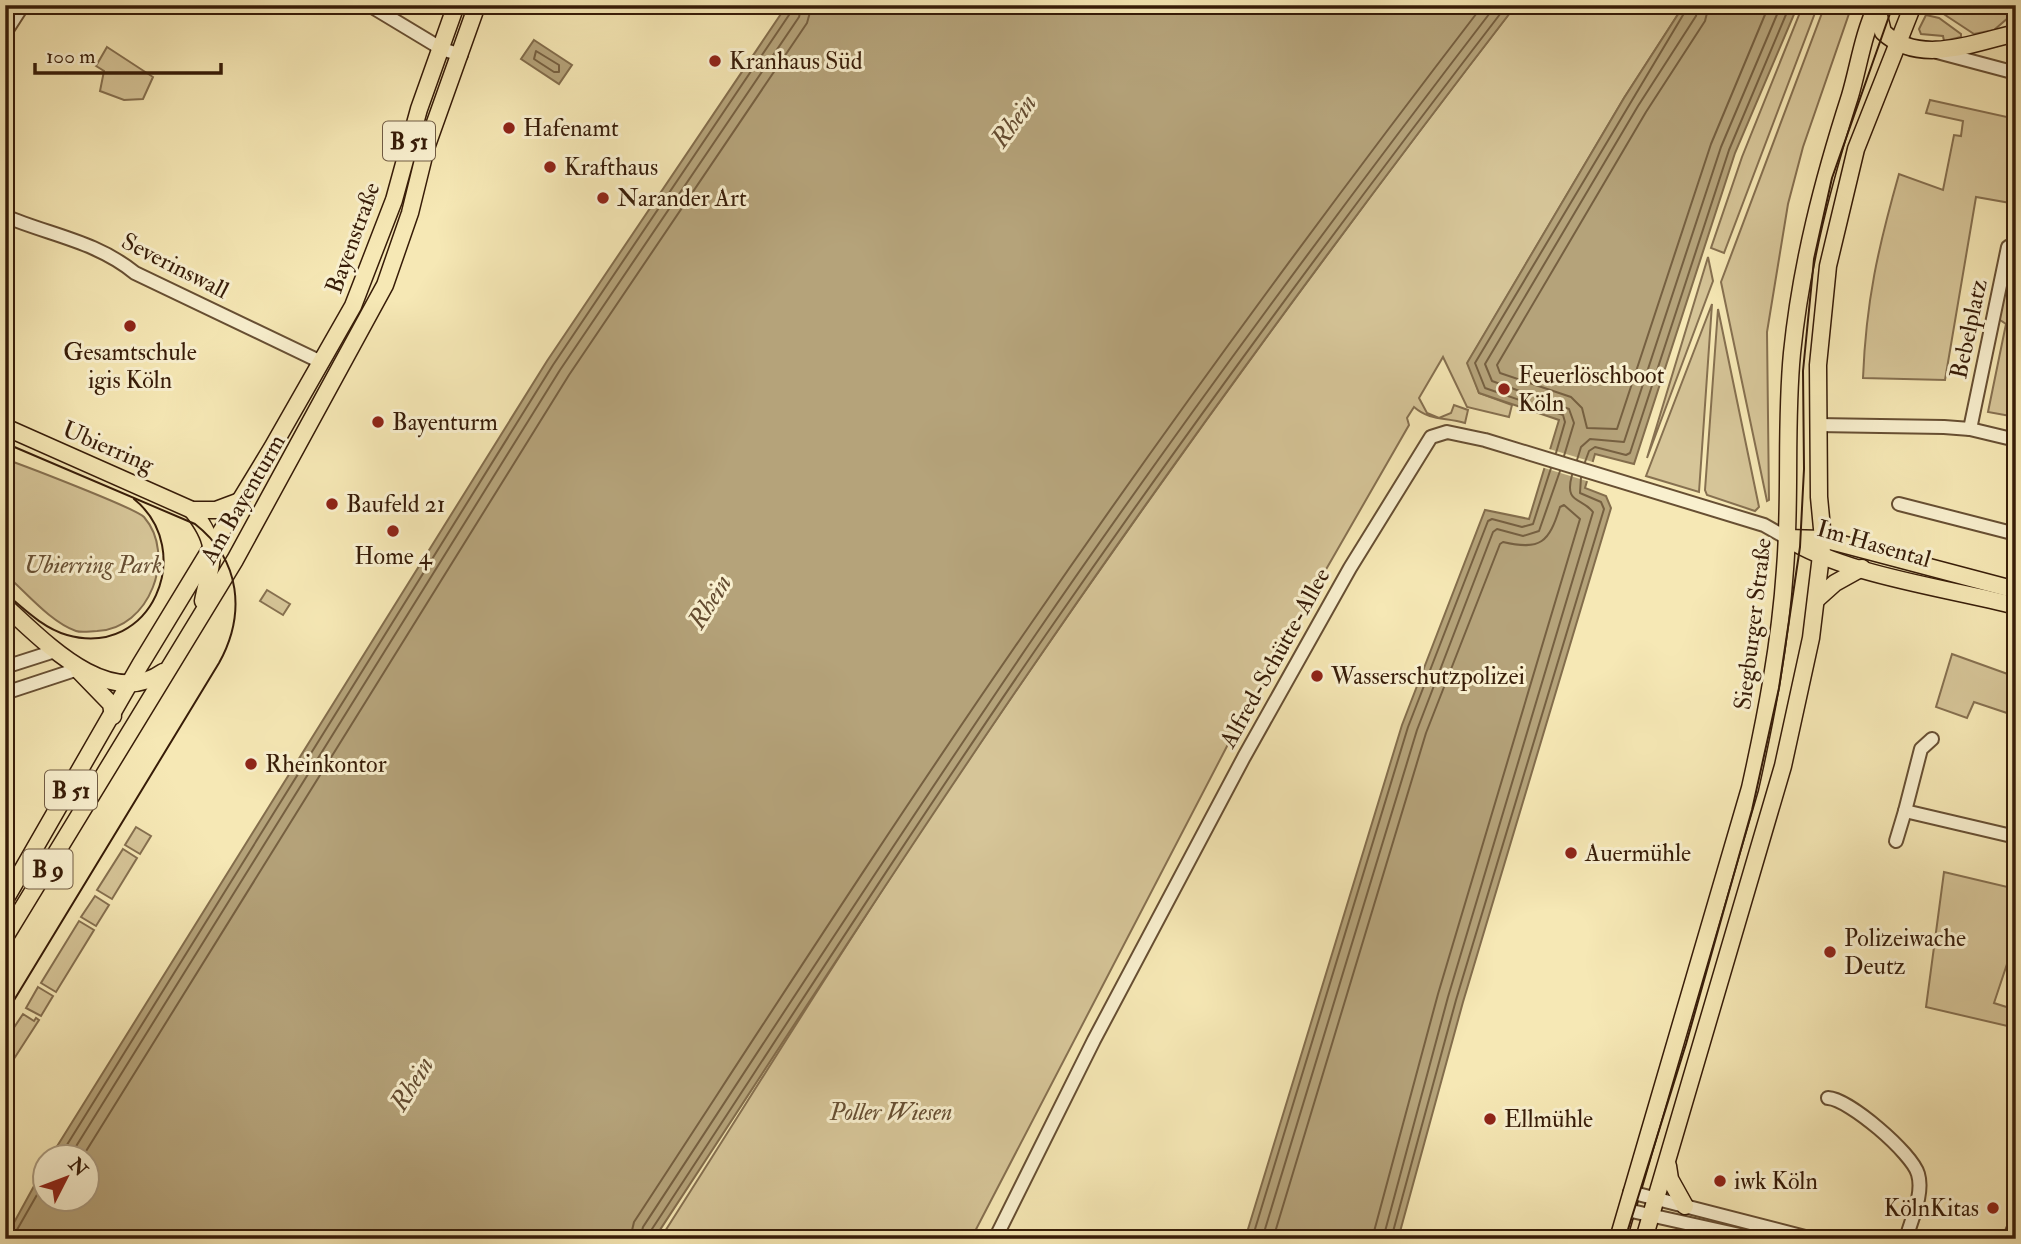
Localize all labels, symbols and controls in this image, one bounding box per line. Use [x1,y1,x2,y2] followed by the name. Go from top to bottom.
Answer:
[35,32,220,76] scale bar
[46,43,96,70] text: 100 m
[729,46,863,77] place label: Kranhaus Süd
[707,53,723,69] marker: Kranhaus Süd
[983,88,1044,155] water label: Rhein
[523,113,619,144] place label: Hafenamt
[501,120,517,136] marker: Hafenamt
[383,122,435,160] road number: B 51
[564,152,658,183] place label: Krafthaus
[542,159,558,175] marker: Krafthaus
[319,178,387,298] street label: Bayenstraße
[617,183,747,214] place label: Narander Art
[595,190,611,206] marker: Narander Art
[116,226,234,306] street label: Severinswall
[1943,276,1995,382] street label: Bebelplatz
[122,318,138,334] marker: Gesamtschule igis Köln
[63,337,197,396] place label: Gesamtschule igis Köln
[1518,360,1665,419] place label: Feuerlöschboot Köln
[1496,381,1512,397] marker: Feuerlöschboot Köln
[392,407,498,438] place label: Bayenturm
[57,414,160,481] street label: Ubierring
[370,414,386,430] marker: Bayenturm
[193,428,293,570] street label: Am Bayenturm
[346,489,445,520] place label: Baufeld 21
[324,496,340,512] marker: Baufeld 21
[1813,513,1935,575] street label: Im Hasental
[385,523,401,539] marker: Home 4
[1727,536,1779,712] street label: Siegburger Straße
[354,541,433,572] place label: Home 4
[24,550,162,581] park label: Ubierring Park
[1212,563,1337,754] street label: Alfred-Schütte-Allee
[681,569,739,636] water label: Rhein
[1330,661,1525,692] place label: Wasserschutzpolizei
[1309,668,1325,684] marker: Wasserschutzpolizei
[265,749,387,780] place label: Rheinkontor
[243,756,259,772] marker: Rheinkontor
[45,770,97,810] road number: B 51
[1584,838,1691,869] place label: Auermühle
[1563,845,1579,861] marker: Auermühle
[23,849,72,888] road number: B 9
[1844,923,1966,982] place label: Polizeiwache Deutz
[1822,944,1838,960] marker: Polizeiwache Deutz
[383,1051,441,1118] water label: Rhein
[829,1097,952,1128] park label: Poller Wiesen
[1504,1104,1593,1135] place label: Ellmühle
[1482,1111,1498,1127] marker: Ellmühle
[32,1142,102,1212] north arrow
[63,1152,93,1182] text: N
[1734,1166,1818,1197] place label: iwk Köln
[1712,1173,1728,1189] marker: iwk Köln
[1884,1193,1979,1224] place label: KölnKitas
[1985,1200,2001,1216] marker: KölnKitas

